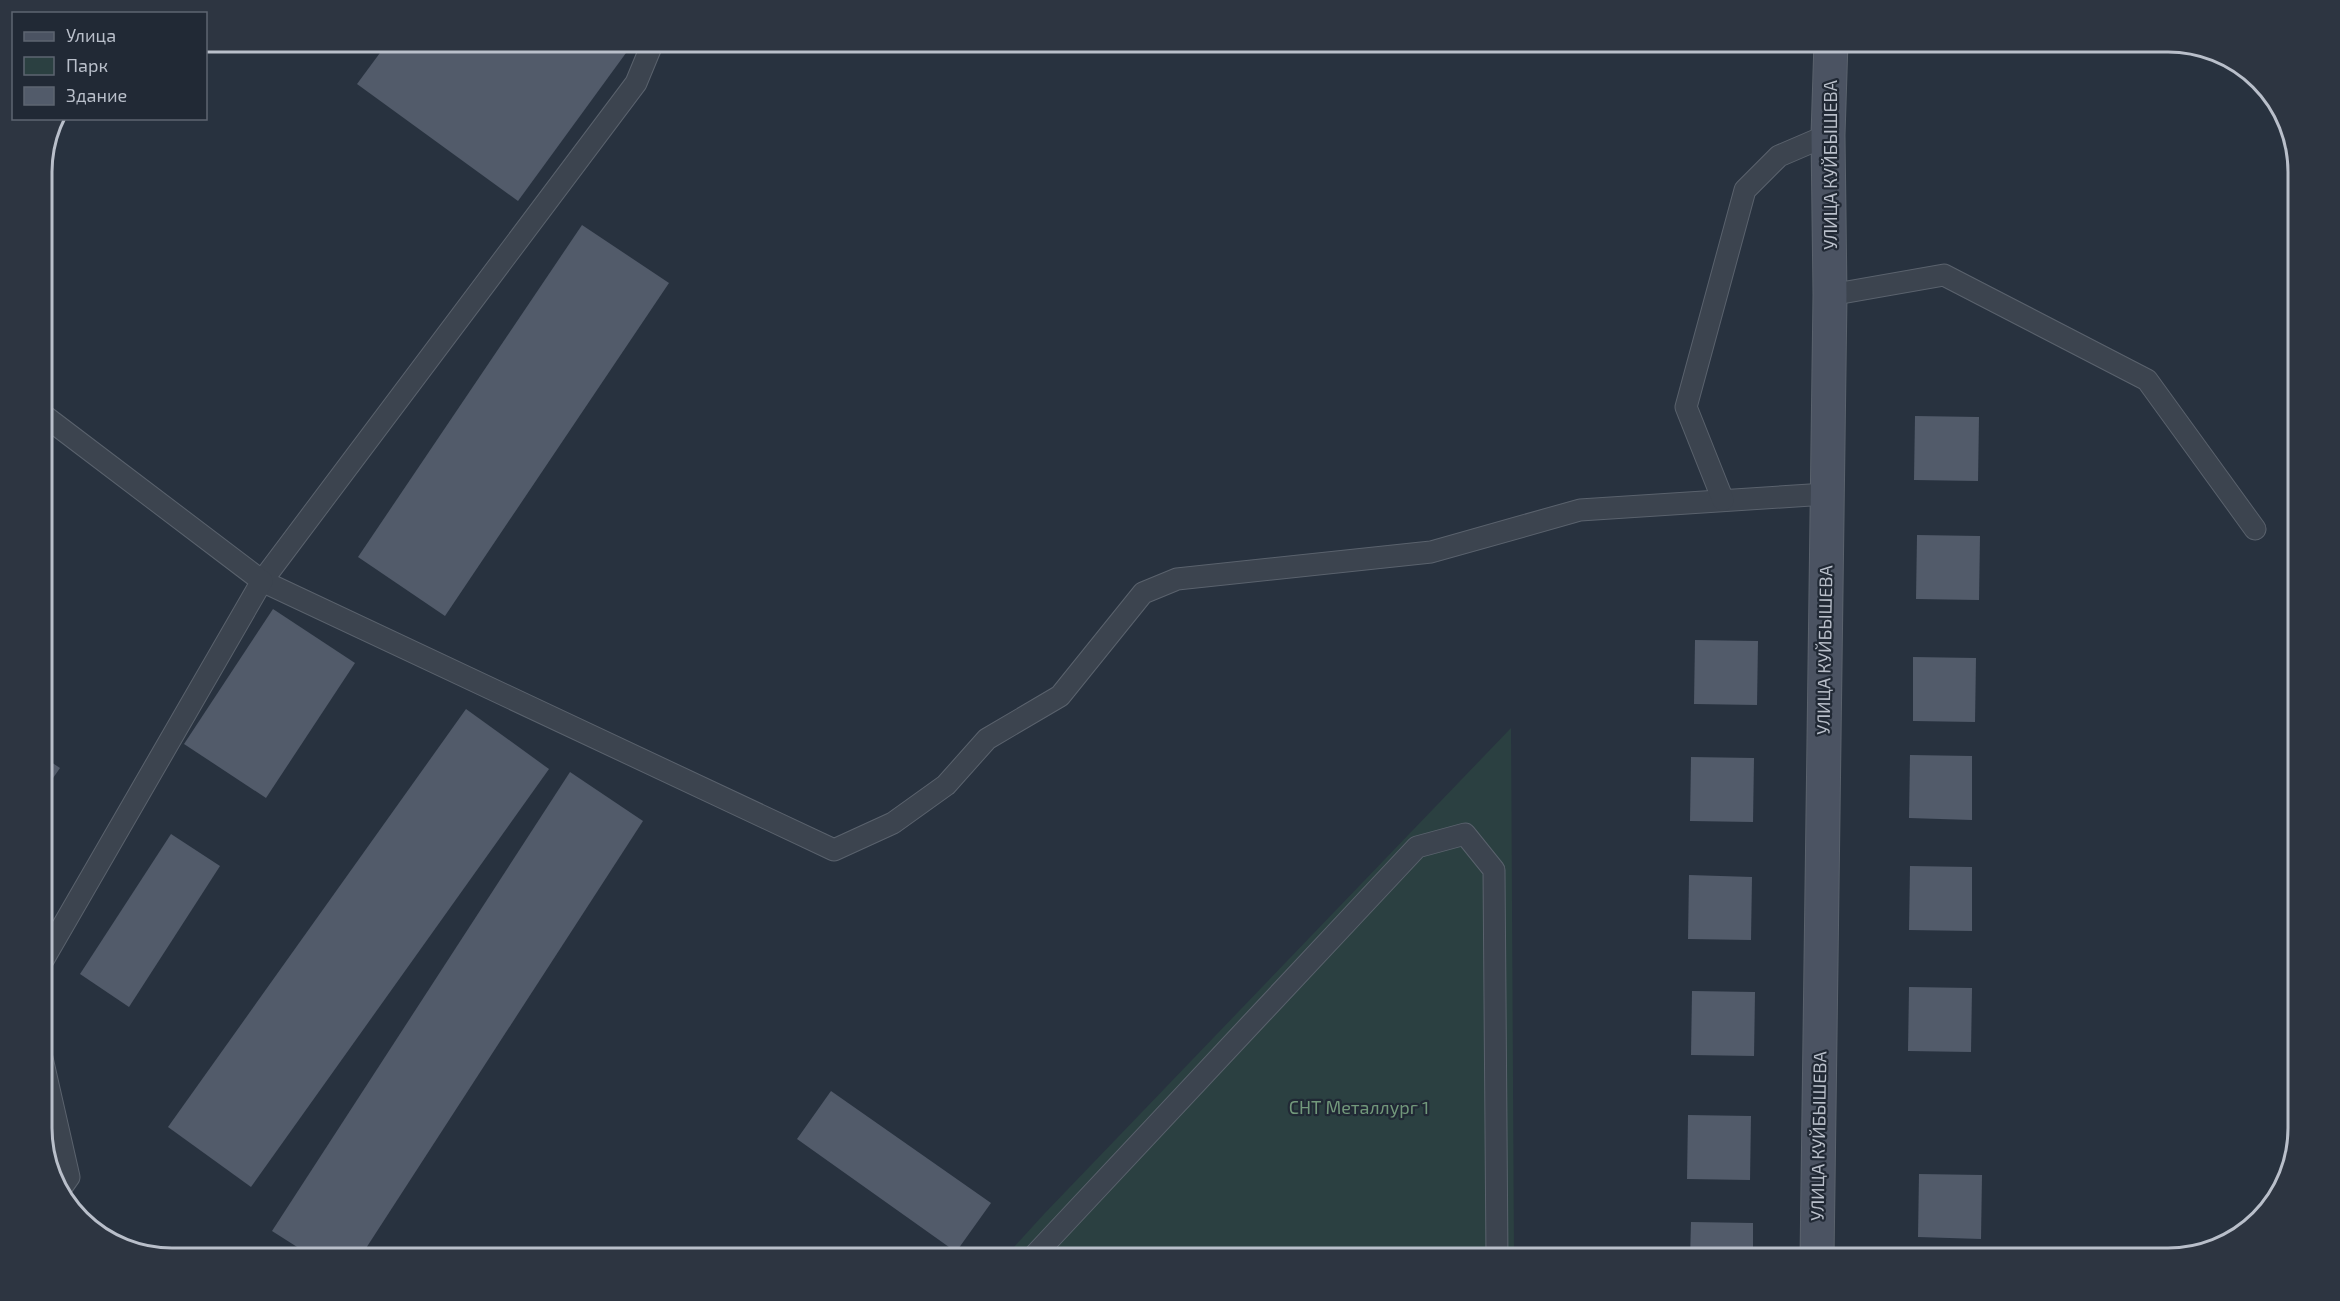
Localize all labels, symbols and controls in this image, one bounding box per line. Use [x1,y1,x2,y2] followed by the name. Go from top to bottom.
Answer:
[12,12,207,120] legend
[66,24,116,46] text: Улица
[66,54,108,76] text: Парк
[1819,79,1841,250] street label: УЛИЦА КУЙБЫШЕВА
[66,84,127,106] text: Здание
[1812,564,1836,735] street label: УЛИЦА КУЙБЫШЕВА
[1806,1050,1830,1221] street label: УЛИЦА КУЙБЫШЕВА
[1289,1096,1429,1118] park label: СНТ Металлург 1

